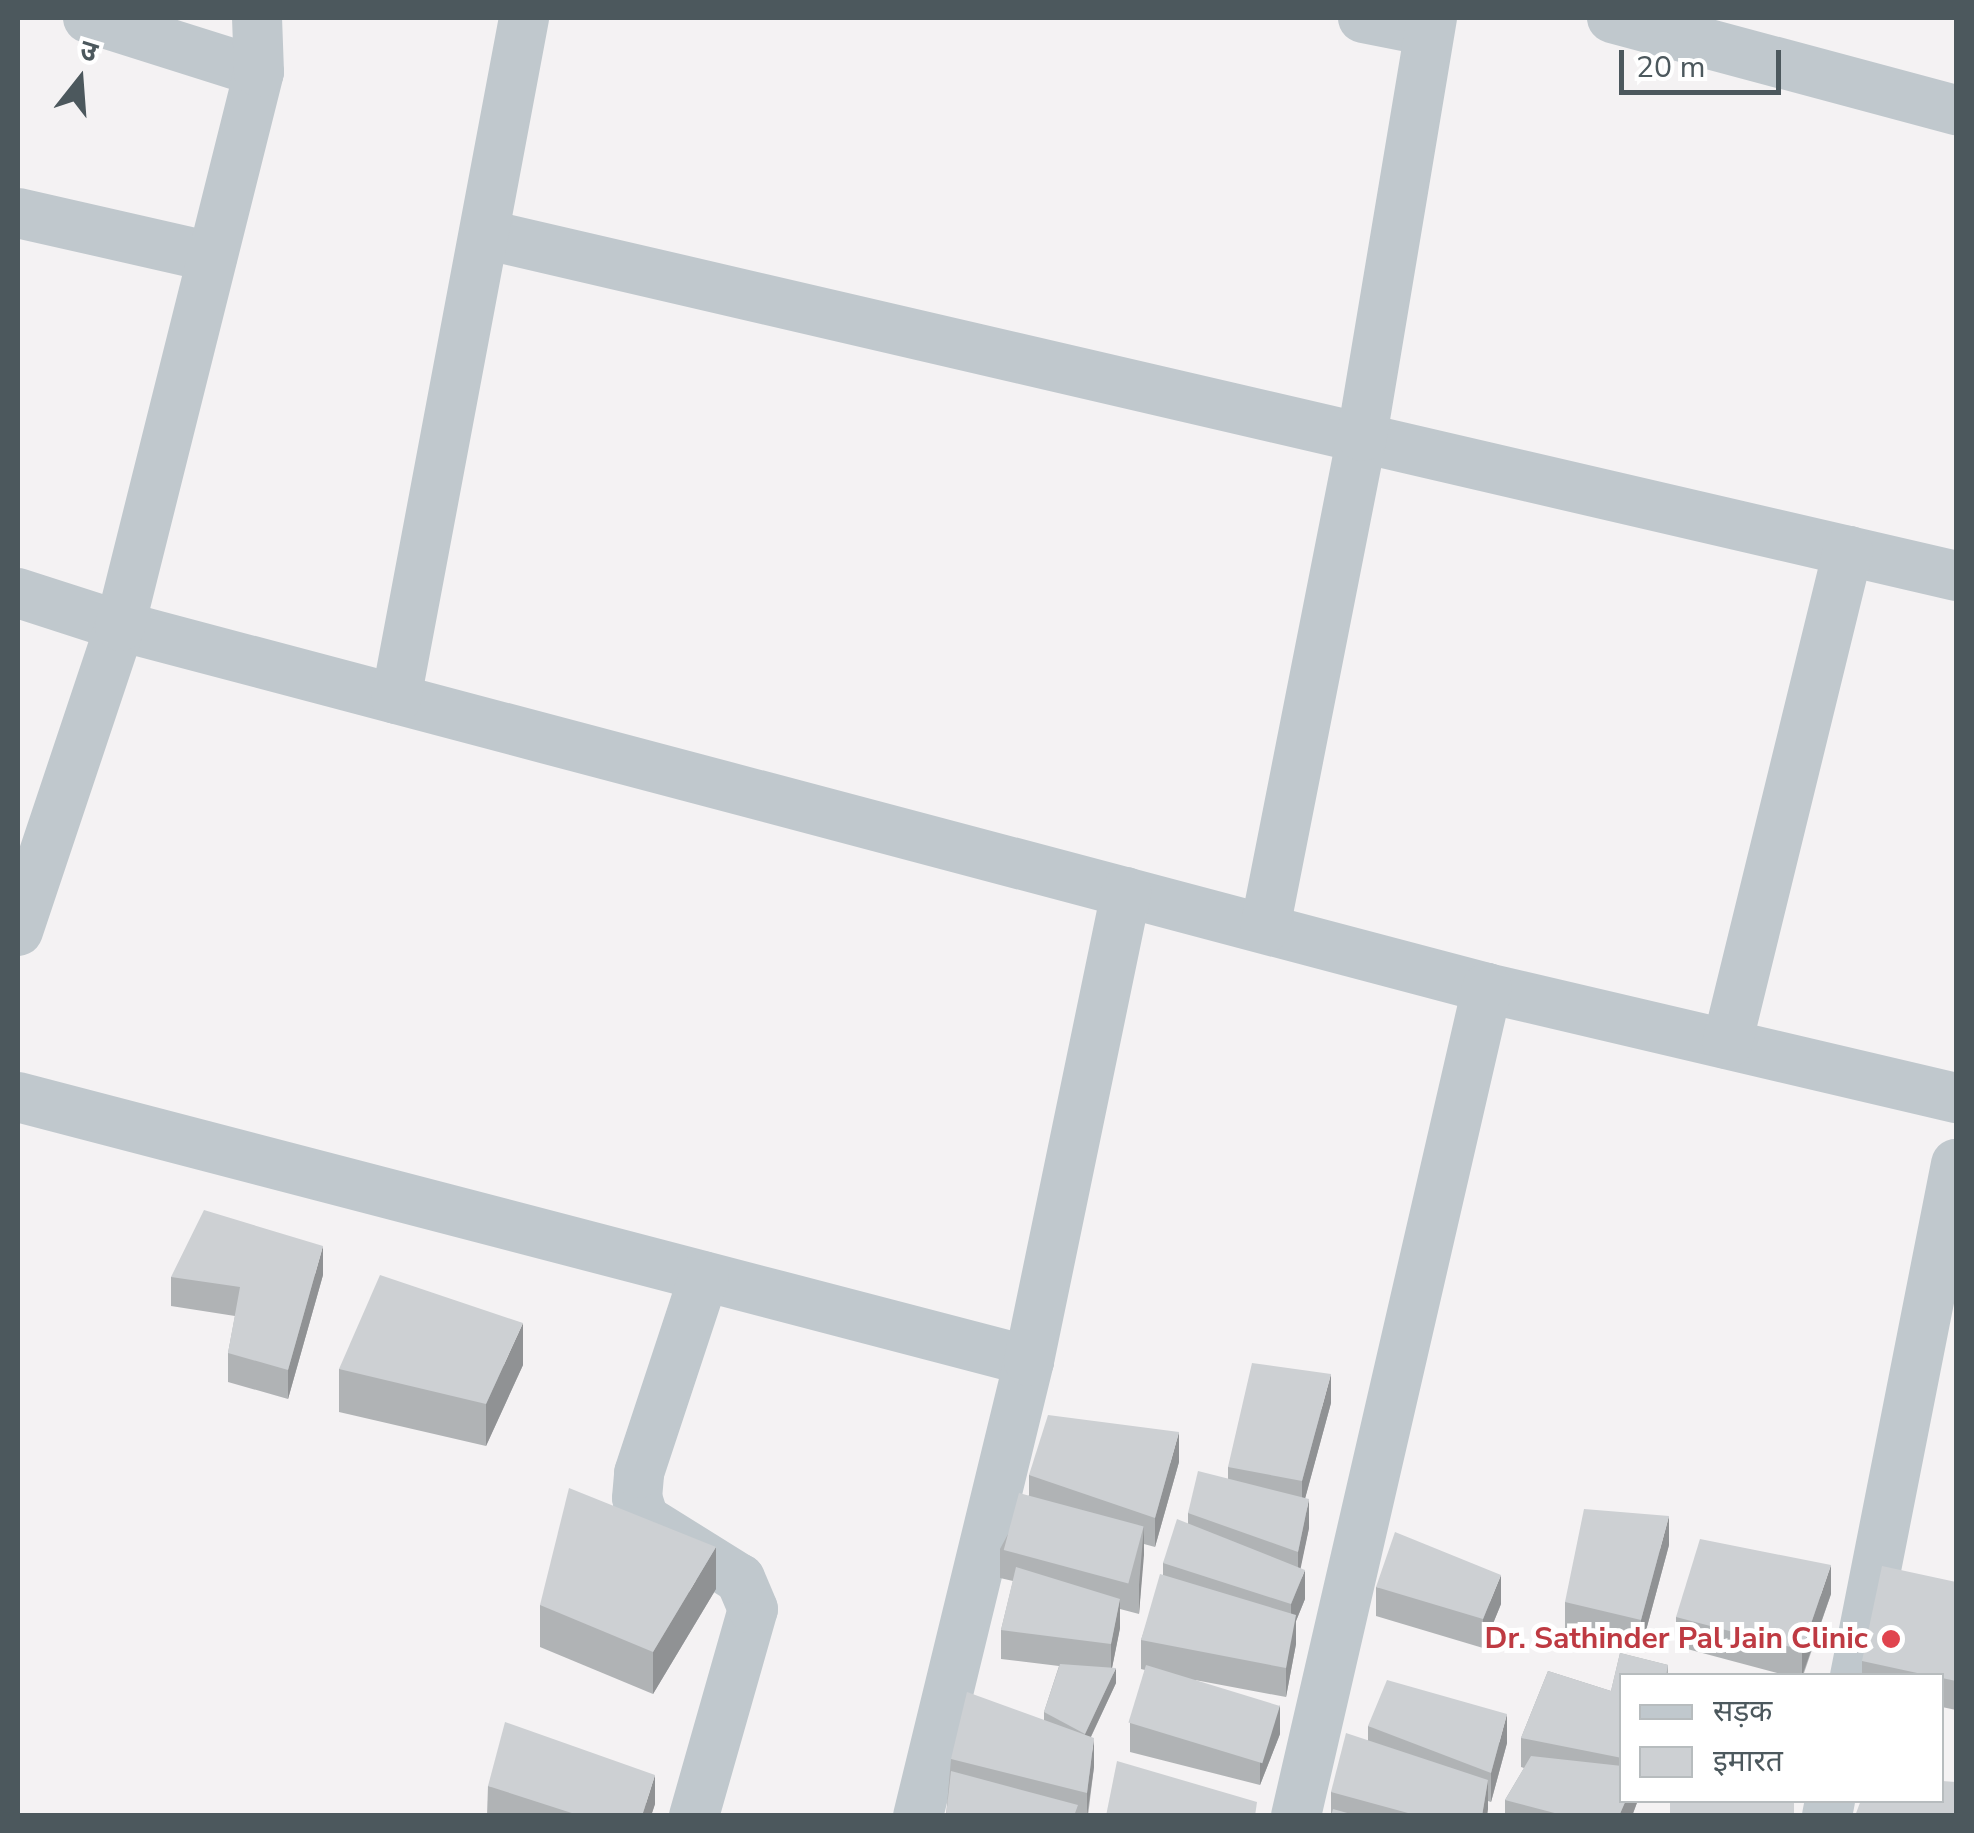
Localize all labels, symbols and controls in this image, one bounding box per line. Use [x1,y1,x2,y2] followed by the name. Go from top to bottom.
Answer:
[30,30,130,130] north arrow
[1624,30,1786,92] scale bar
[75,31,102,72] text: उ
[1636,47,1705,88] text: 20 m
[1485,1621,1868,1657] place label: Dr. Sathinder Pal Jain Clinic
[1878,1626,1904,1652] marker: Dr. Sathinder Pal Jain Clinic
[1619,1673,1944,1803] legend
[1713,1691,1772,1732] text: सड़क
[1713,1741,1783,1782] text: इमारत

